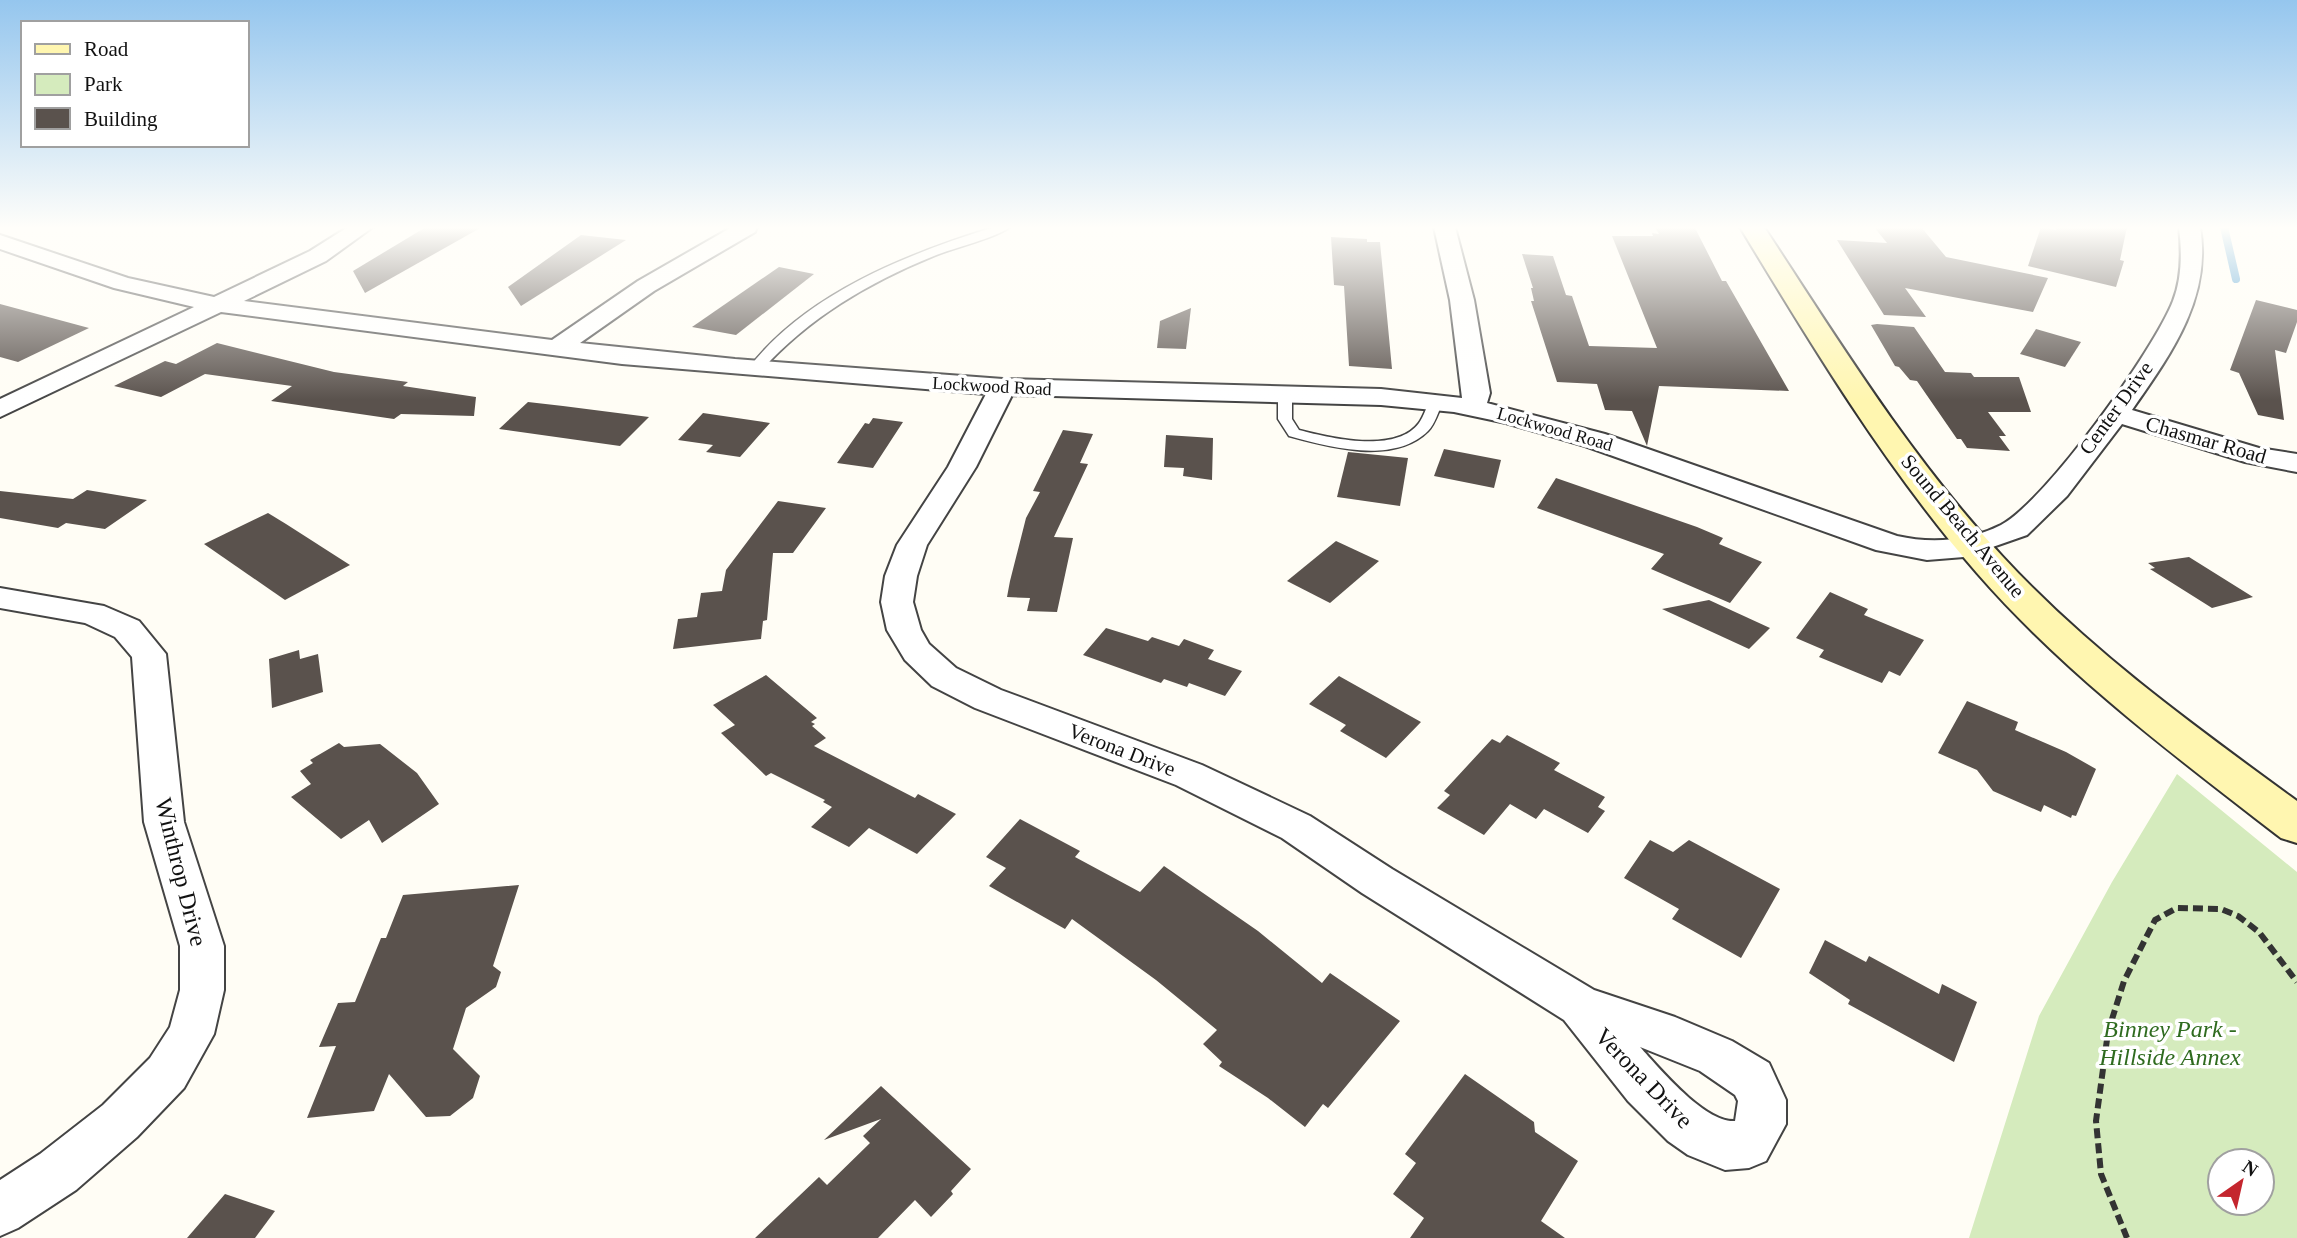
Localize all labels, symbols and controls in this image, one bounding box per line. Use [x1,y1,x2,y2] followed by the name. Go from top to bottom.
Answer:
[21,21,248,147] legend
[84,37,129,61] text: Road
[84,72,123,96] text: Park
[84,107,158,131] text: Building
[2074,357,2158,459] street label: Center Drive
[932,373,1052,399] street label: Lockwood Road
[1495,403,1615,455] street label: Lockwood Road
[2143,411,2269,469] street label: Chasmar Road
[1896,450,2030,602] street label: Sound Beach Avenue
[1065,719,1179,781] street label: Verona Drive
[150,795,212,949] street label: Winthrop Drive
[2098,1016,2241,1070] park label: Binney Park - Hillside Annex
[1590,1023,1698,1133] street label: Verona Drive
[2206,1147,2276,1217] north arrow
[2239,1156,2262,1181] text: N

